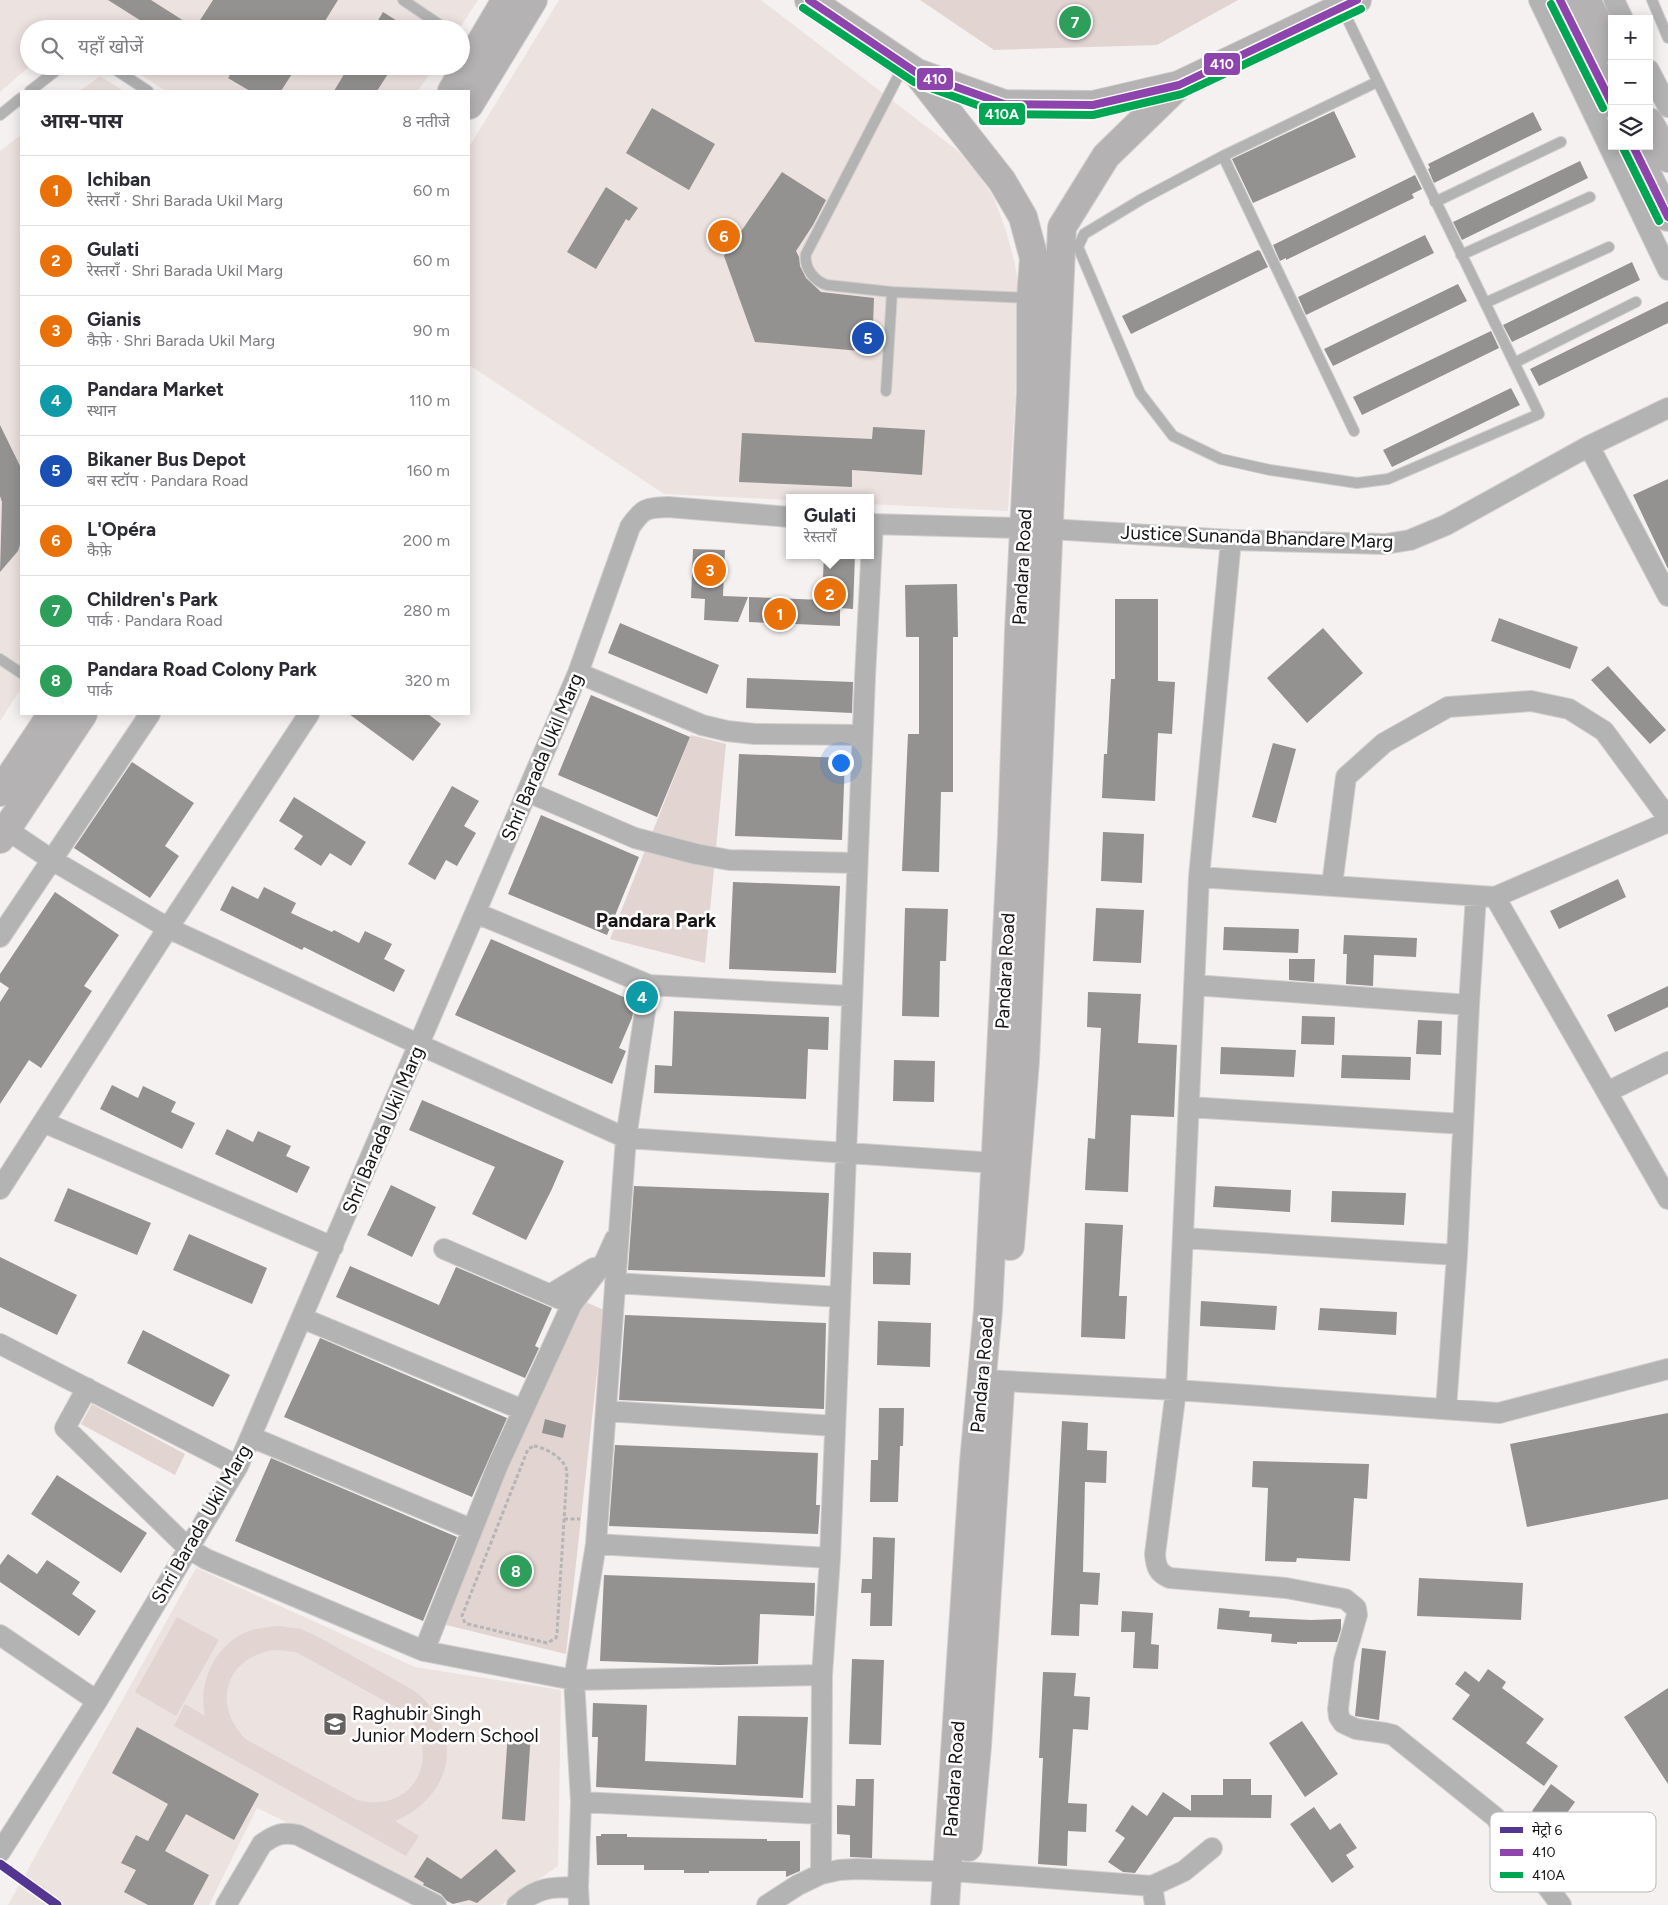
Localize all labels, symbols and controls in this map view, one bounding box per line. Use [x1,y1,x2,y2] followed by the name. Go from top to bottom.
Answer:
[1059,3,1091,41] pin: 7
[1608,15,1653,150] map controls
[1608,15,1653,60] button: +
[20,20,470,75] search box
[38,34,66,62] icon: search
[78,35,143,58] text: यहाँ खोजें
[1203,52,1241,76] line badge: 410
[1210,56,1234,73] text: 410
[1608,60,1653,105] button: −
[916,67,954,91] line badge: 410
[923,71,947,88] text: 410
[978,102,1026,126] line badge: 410A
[1608,105,1653,150] button: layers
[985,106,1019,123] text: 410A
[40,108,123,133] text: आस-पास
[402,112,450,131] text: 8 नतीजे
[87,168,151,191] text: Ichiban
[53,181,59,200] text: 1
[413,181,450,200] text: 60 m
[87,191,283,210] text: रेस्तराँ · Shri Barada Ukil Marg
[708,217,740,255] pin: 6
[87,238,139,261] text: Gulati
[51,251,61,270] text: 2
[413,251,450,270] text: 60 m
[87,261,283,280] text: रेस्तराँ · Shri Barada Ukil Marg
[87,308,141,331] text: Gianis
[852,319,884,357] pin: 5
[52,321,60,340] text: 3
[413,321,450,340] text: 90 m
[87,331,275,350] text: कैफ़े · Shri Barada Ukil Marg
[87,378,224,401] text: Pandara Market
[51,391,61,410] text: 4
[409,391,450,410] text: 110 m
[87,401,116,420] text: स्थान
[87,448,246,471] text: Bikaner Bus Depot
[51,461,61,480] text: 5
[407,461,450,480] text: 160 m
[87,471,248,490] text: बस स्टॉप · Pandara Road
[786,494,874,559] popup
[804,504,856,527] text: Gulati
[1007,508,1037,626] street label: Pandara Road
[87,518,156,541] text: L'Opéra
[1120,521,1394,553] street label: Justice Sunanda Bhandare Marg
[804,527,836,546] text: रेस्तराँ
[51,531,61,550] text: 6
[403,531,450,550] text: 200 m
[87,541,112,560] text: कैफ़े
[694,551,726,589] pin: 3
[814,575,846,613] pin: 2
[87,588,218,611] text: Children's Park
[764,595,796,633] pin: 1
[52,601,60,620] text: 7
[403,601,450,620] text: 280 m
[87,611,223,630] text: पार्क · Pandara Road
[87,658,317,681] text: Pandara Road Colony Park
[496,670,588,844] street label: Shri Barada Ukil Marg
[51,671,61,690] text: 8
[405,671,450,690] text: 320 m
[87,681,113,700] text: पार्क
[828,750,854,776] your location
[596,908,716,932] district label: Pandara Park
[990,912,1020,1030] street label: Pandara Road
[626,978,658,1016] pin: 4
[337,1043,429,1217] street label: Shri Barada Ukil Marg
[965,1316,999,1434] street label: Pandara Road
[146,1440,256,1608] street label: Shri Barada Ukil Marg
[500,1552,532,1590] pin: 8
[352,1702,539,1747] place label: Raghubir Singh Junior Modern School
[322,1711,348,1737] school or university icon: Raghubir Singh Junior Modern School
[938,1720,970,1838] street label: Pandara Road
[1490,1812,1656,1892] legend
[1532,1821,1563,1839] text: मेट्रो 6
[1532,1844,1555,1861] text: 410
[1532,1867,1565,1884] text: 410A

